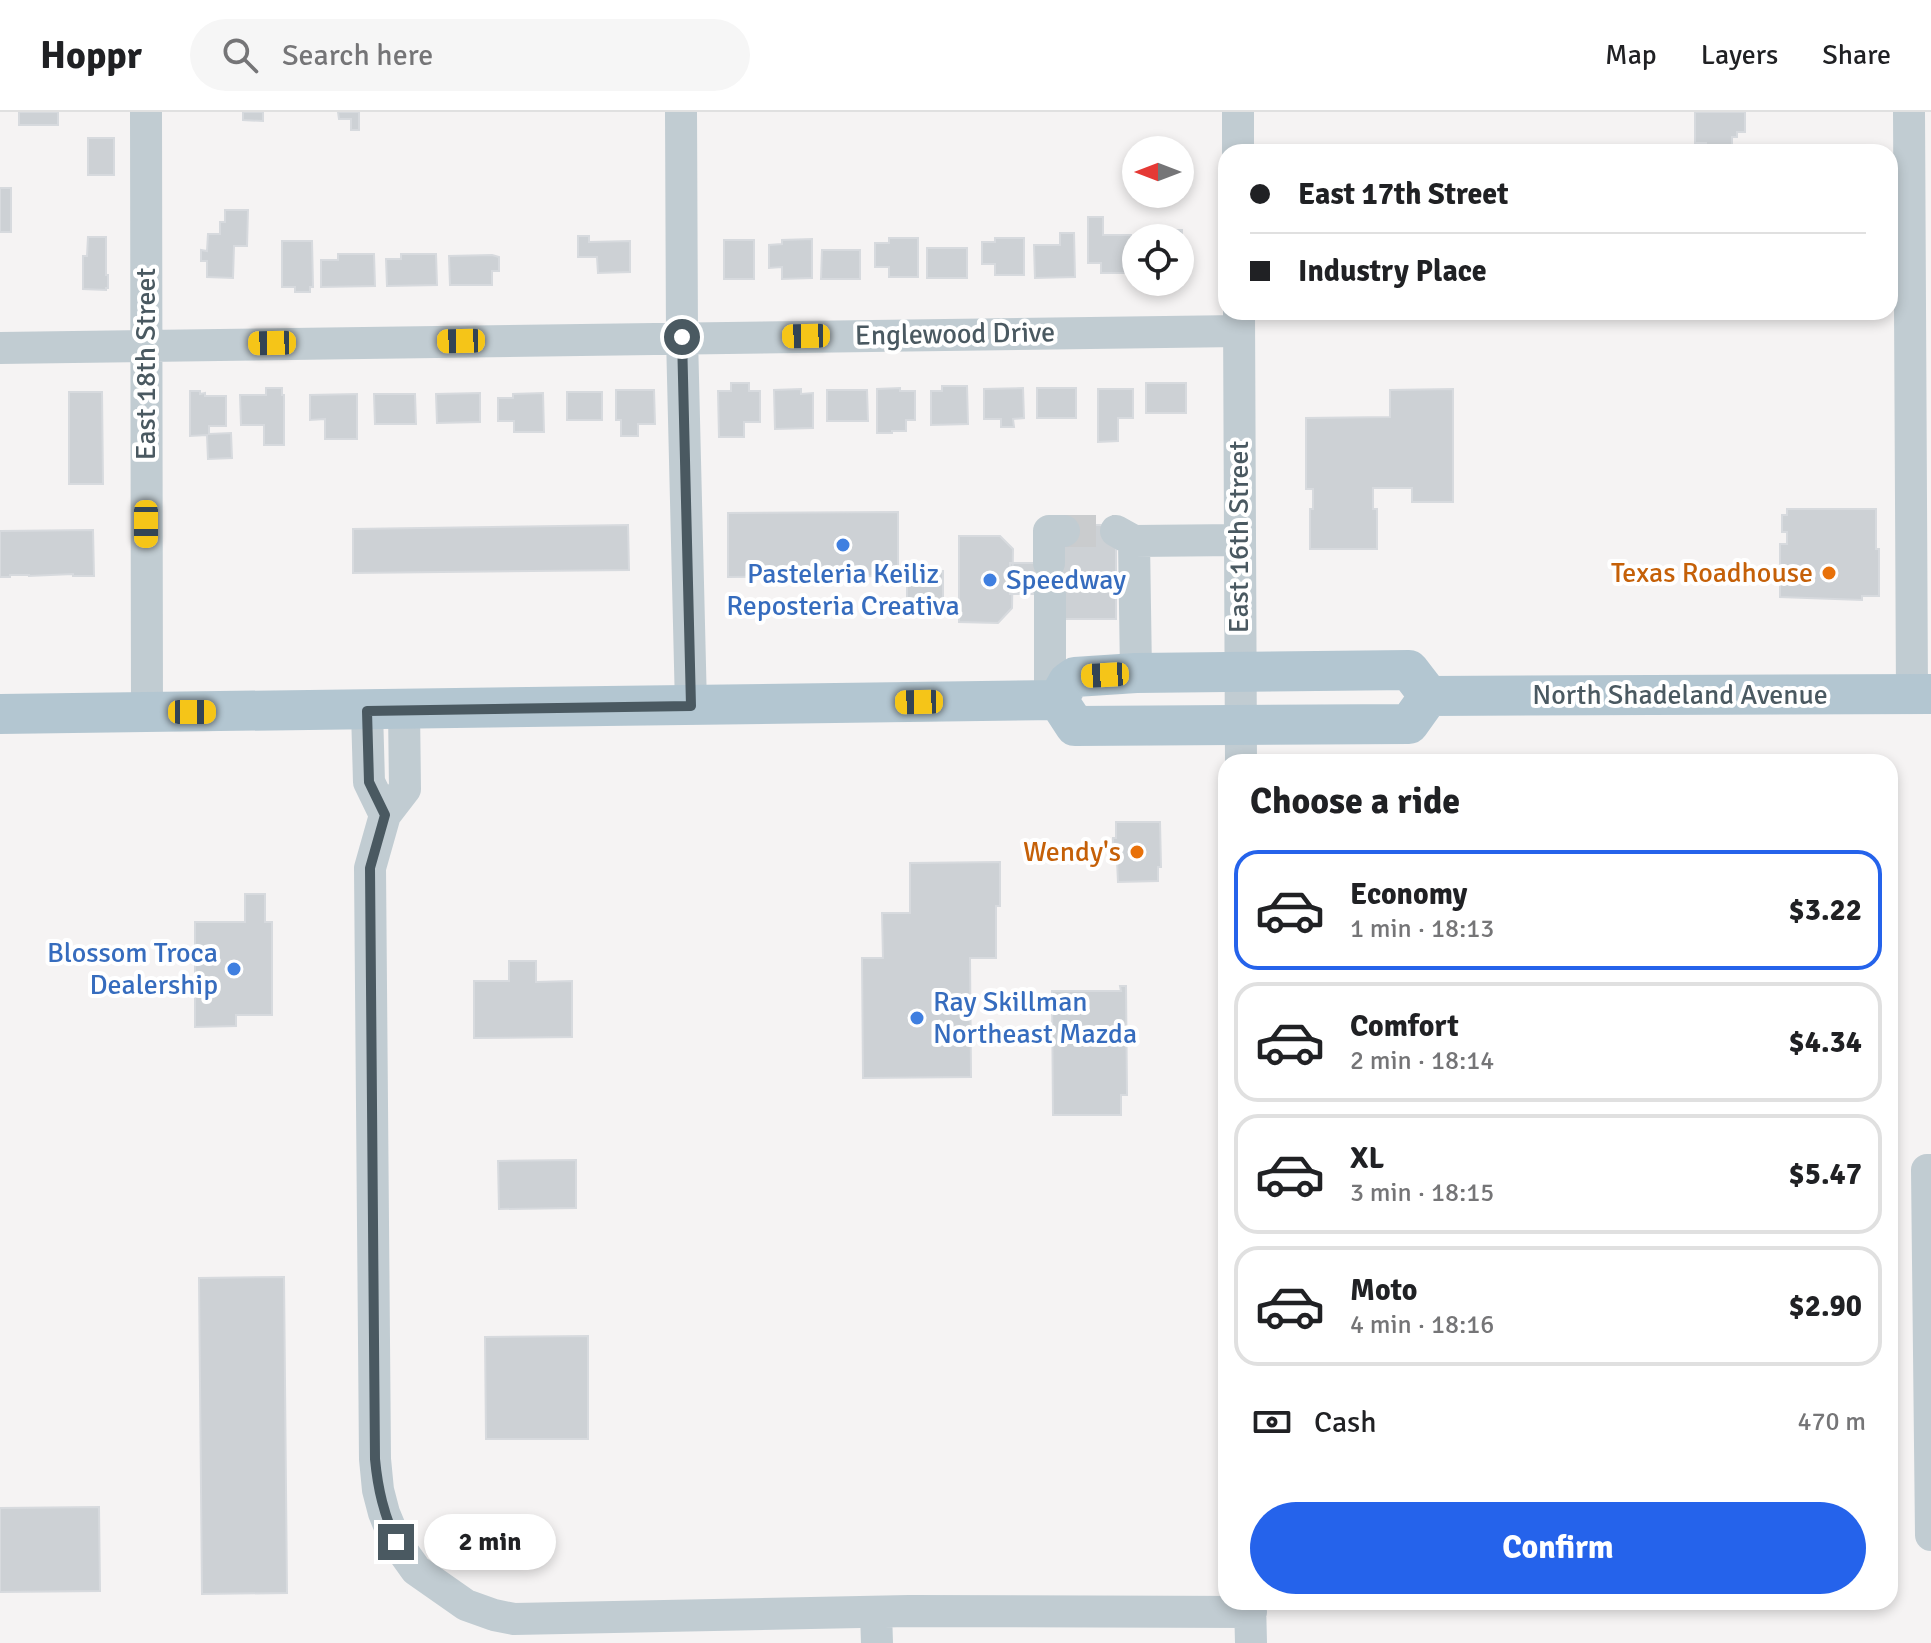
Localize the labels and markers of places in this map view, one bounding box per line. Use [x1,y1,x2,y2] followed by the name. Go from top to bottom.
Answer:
[834,536,852,554] marker: Pasteleria Keiliz Reposteria Creativa
[1611,556,1813,590] place label: Texas Roadhouse
[726,557,960,623] place label: Pasteleria Keiliz Reposteria Creativa
[1006,563,1126,597] place label: Speedway
[1820,564,1838,582] marker: Texas Roadhouse
[981,571,999,589] marker: Speedway
[1023,835,1121,869] place label: Wendy's
[1128,843,1146,861] marker: Wendy's
[47,936,218,1002] place label: Blossom Troca Dealership
[225,960,243,978] marker: Blossom Troca Dealership
[933,985,1137,1051] place label: Ray Skillman Northeast Mazda
[908,1009,926,1027] marker: Ray Skillman Northeast Mazda

